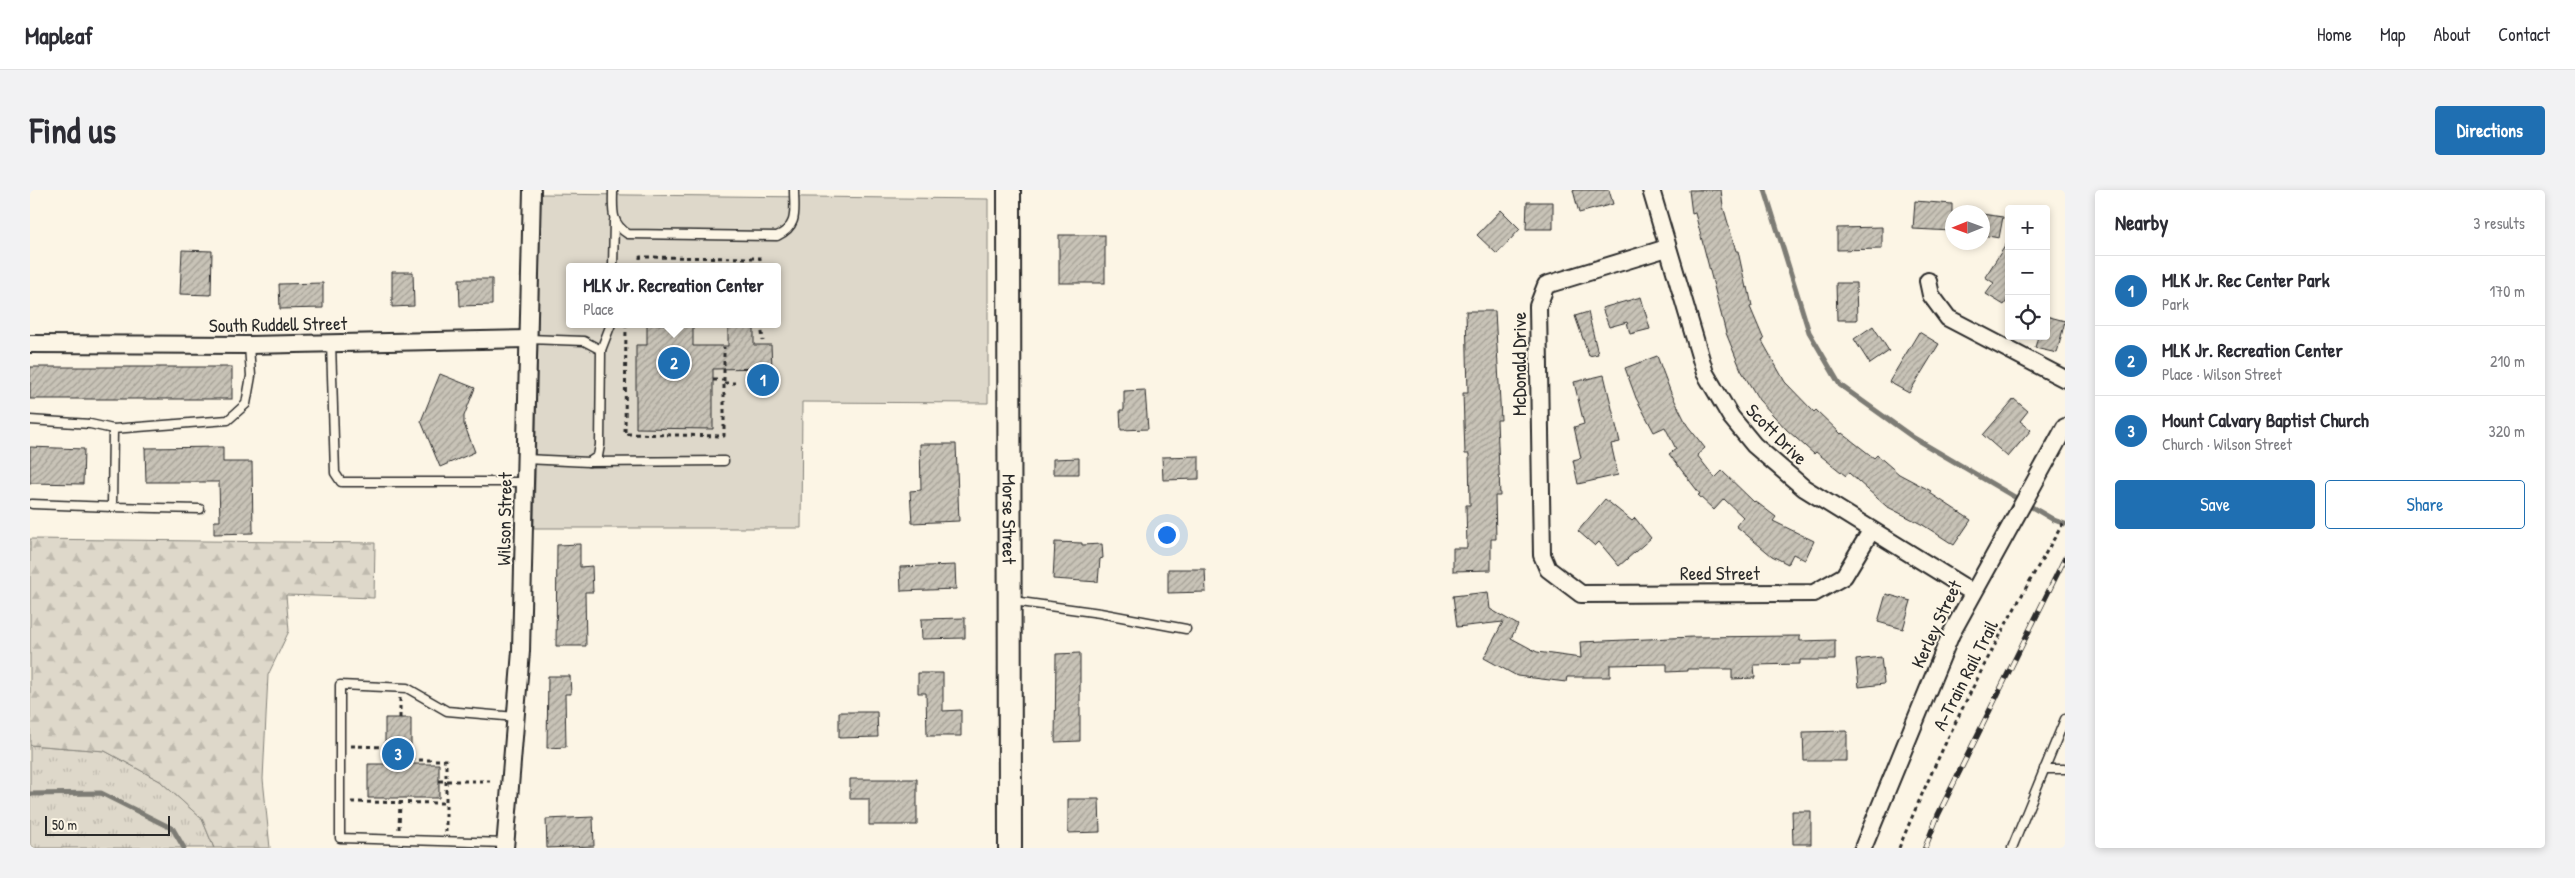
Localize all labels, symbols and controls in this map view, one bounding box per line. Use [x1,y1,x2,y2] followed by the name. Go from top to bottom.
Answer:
[25,19,93,51] text: Mapleaf
[2317,22,2352,47] text: Home
[2380,22,2405,47] text: Map
[2433,22,2470,47] text: About
[2498,22,2550,47] text: Contact
[2435,106,2545,155] button: Directions
[30,107,116,154] text: Find us
[1945,205,1990,250] north arrow
[2005,205,2050,340] map controls
[2005,205,2050,250] button: +
[2115,208,2168,237] text: Nearby
[2473,212,2525,234] text: 3 results
[2005,250,2050,295] button: −
[566,263,781,328] popup
[2162,267,2330,293] text: MLK Jr. Rec Center Park
[583,272,764,298] text: MLK Jr. Recreation Center
[2128,280,2134,302] text: 1
[2490,280,2525,302] text: 170 m
[2162,293,2189,315] text: Park
[2005,295,2050,340] button: locate
[583,298,614,320] text: Place
[209,310,348,338] street label: South Ruddell Street
[1506,312,1532,416] street label: McDonald Drive
[2162,337,2343,363] text: MLK Jr. Recreation Center
[658,344,690,382] pin: 2
[2127,350,2135,372] text: 2
[2490,350,2525,372] text: 210 m
[747,361,779,399] pin: 1
[2162,363,2282,385] text: Place · Wilson Street
[1741,398,1814,471] street label: Scott Drive
[2162,407,2369,433] text: Mount Calvary Baptist Church
[2127,420,2135,442] text: 3
[2489,420,2525,442] text: 320 m
[2162,433,2292,455] text: Church · Wilson Street
[490,472,518,566] street label: Wilson Street
[996,474,1023,564] street label: Morse Street
[2115,480,2315,529] button: Save
[2325,480,2525,529] button: Share
[1154,522,1180,548] your location
[1680,560,1760,586] street label: Reed Street
[1904,575,1968,672] street label: Kerley Street
[1926,615,2004,735] street label: A-Train Rail Trail
[382,735,414,773] pin: 3
[45,813,170,836] scale bar
[52,815,77,834] text: 50 m

